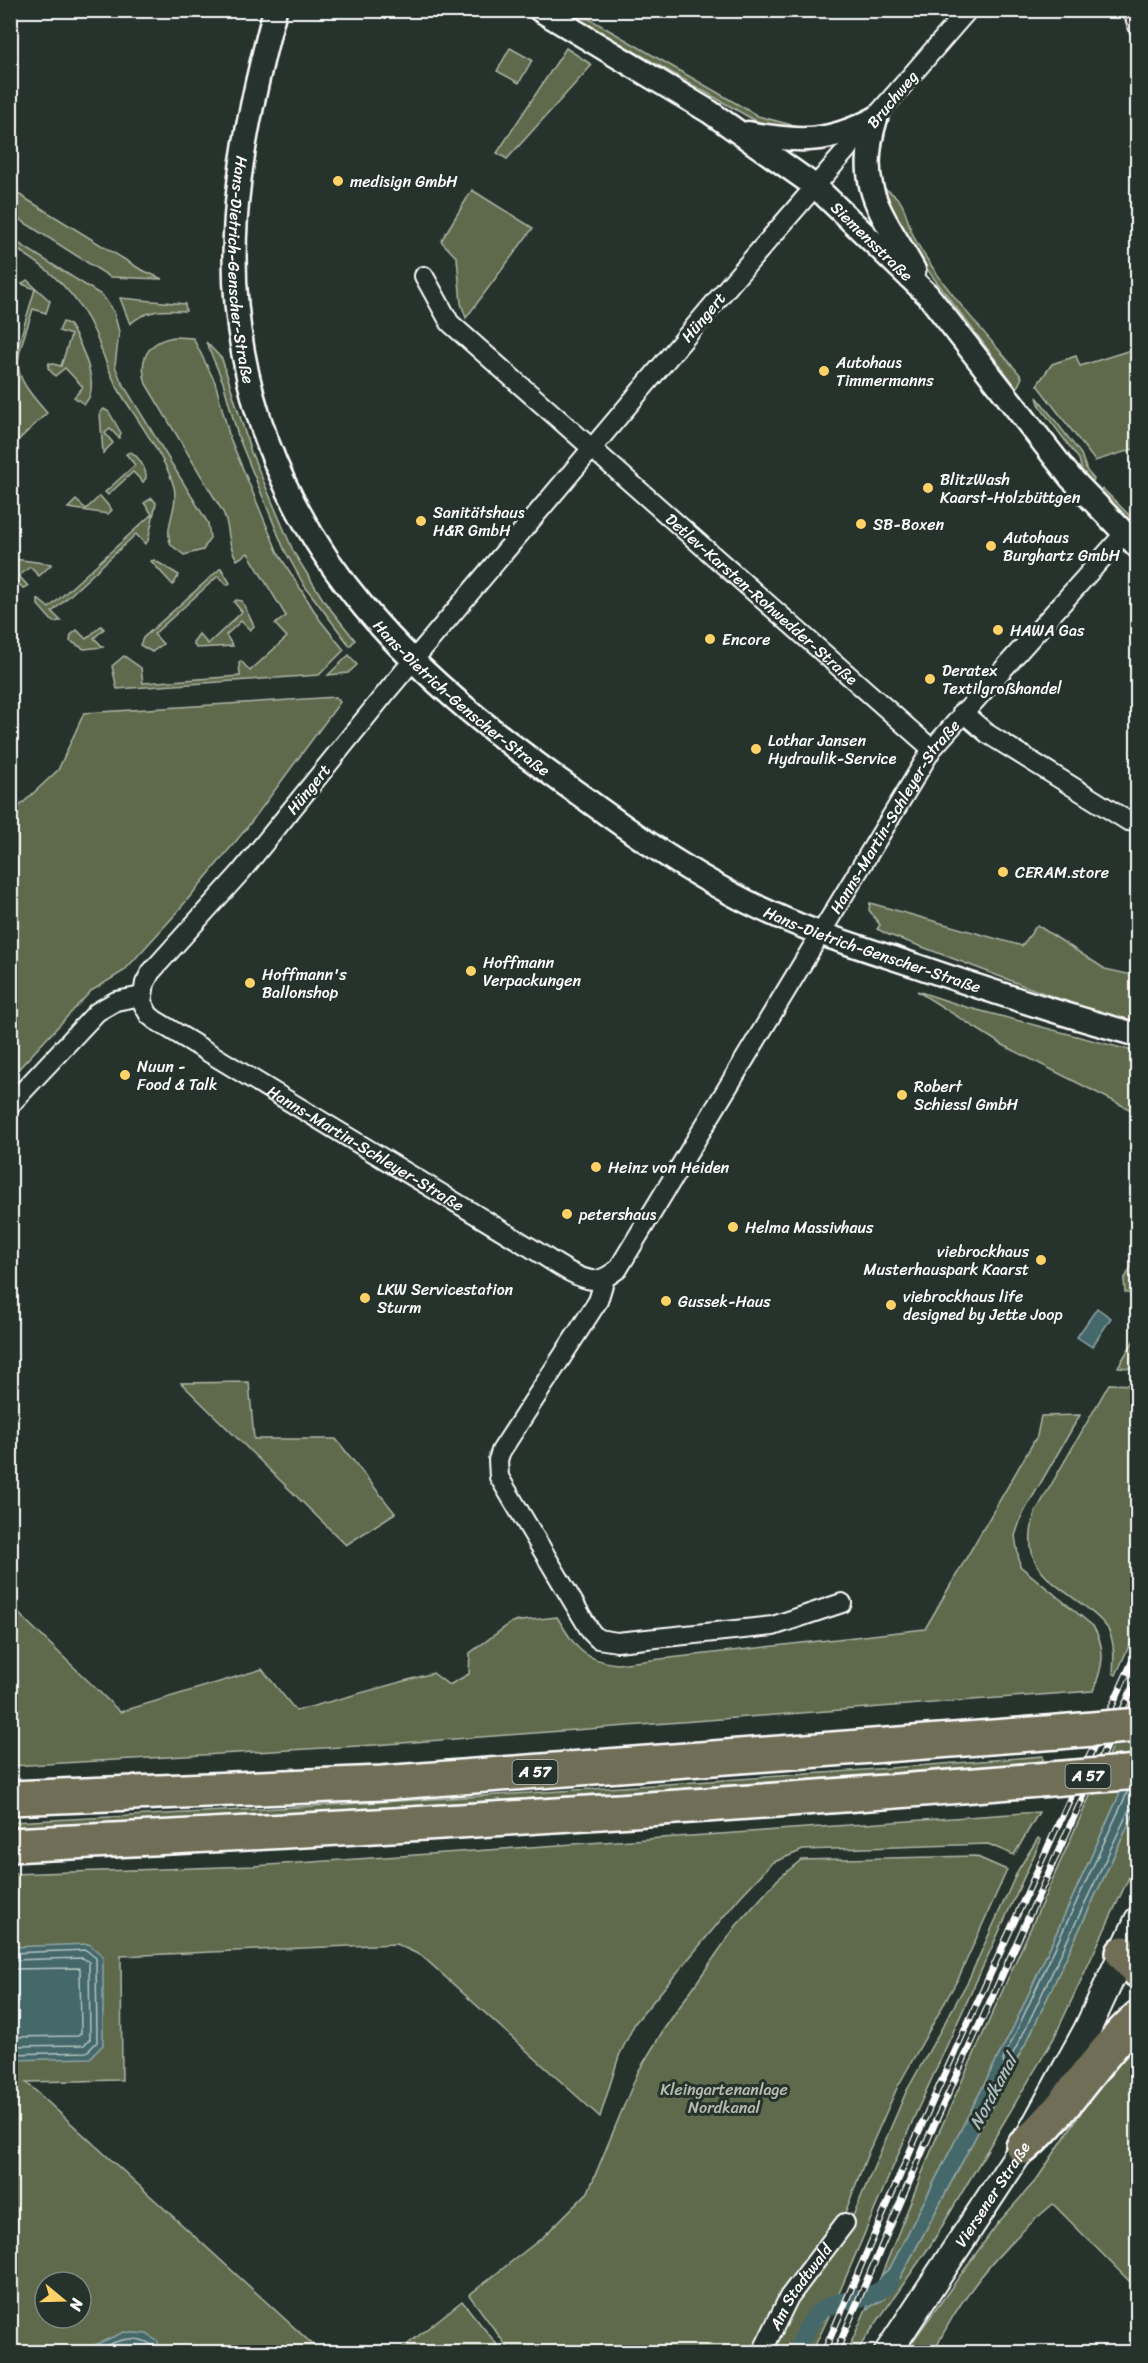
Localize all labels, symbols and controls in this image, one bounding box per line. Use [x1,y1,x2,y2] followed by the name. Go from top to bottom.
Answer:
[859,64,926,135] street label: Bruchweg
[219,154,263,387] street label: Hans-Dietrich-Genscher-Straße
[350,167,458,196] place label: medisign GmbH
[331,174,345,188] marker: medisign GmbH
[823,194,920,289] street label: Siemensstraße
[674,286,733,349] street label: Hüngert
[835,348,934,395] place label: Autohaus Timmermanns
[817,364,831,378] marker: Autohaus Timmermanns
[940,465,1081,512] place label: BlitzWash Kaarst-Holzbüttgen
[921,481,935,495] marker: BlitzWash Kaarst-Holzbüttgen
[433,498,525,545] place label: Sanitätshaus H&R GmbH
[658,506,865,693] street label: Detlev-Karsten-Rohwedder-Straße
[873,510,945,539] place label: SB-Boxen
[414,514,428,528] marker: Sanitätshaus H&R GmbH
[854,517,868,531] marker: SB-Boxen
[1002,523,1121,570] place label: Autohaus Burghartz GmbH
[984,539,998,553] marker: Autohaus Burghartz GmbH
[365,613,556,784] street label: Hans-Dietrich-Genscher-Straße
[1010,616,1085,645] place label: HAWA Gas
[991,623,1005,637] marker: HAWA Gas
[722,625,770,654] place label: Encore
[703,632,717,646] marker: Encore
[942,656,1062,703] place label: Deratex Textilgroßhandel
[923,672,937,686] marker: Deratex Textilgroßhandel
[822,713,967,920] street label: Hanns-Martin-Schleyer-Straße
[768,726,897,773] place label: Lothar Jansen Hydraulik-Service
[749,742,763,756] marker: Lothar Jansen Hydraulik-Service
[279,757,338,821] street label: Hüngert
[1015,858,1109,887] place label: CERAM.store
[996,865,1010,879] marker: CERAM.store
[759,898,984,1002] street label: Hans-Dietrich-Genscher-Straße
[483,948,581,995] place label: Hoffmann Verpackungen
[262,960,347,1007] place label: Hoffmann's Ballonshop
[464,964,478,978] marker: Hoffmann Verpackungen
[243,976,257,990] marker: Hoffmann's Ballonshop
[137,1052,217,1099] place label: Nuun - Food & Talk
[118,1068,132,1082] marker: Nuun - Food & Talk
[914,1072,1019,1119] place label: Robert Schiessl GmbH
[261,1077,470,1219] street label: Hanns-Martin-Schleyer-Straße
[895,1088,909,1102] marker: Robert Schiessl GmbH
[608,1153,730,1182] place label: Heinz von Heiden
[589,1160,603,1174] marker: Heinz von Heiden
[578,1200,657,1229] place label: petershaus
[560,1207,574,1221] marker: petershaus
[745,1213,874,1242] place label: Helma Massivhaus
[726,1220,740,1234] marker: Helma Massivhaus
[863,1237,1030,1284] place label: viebrockhaus Musterhauspark Kaarst
[1034,1253,1048,1267] marker: viebrockhaus Musterhauspark Kaarst
[377,1275,514,1322] place label: LKW Servicestation Sturm
[903,1282,1063,1329] place label: viebrockhaus life designed by Jette Joop
[678,1287,771,1316] place label: Gussek-Haus
[358,1291,372,1305] marker: LKW Servicestation Sturm
[659,1294,673,1308] marker: Gussek-Haus
[884,1298,898,1312] marker: viebrockhaus life designed by Jette Joop
[512,1760,558,1784] road number: A 57
[1066,1764,1110,1788] road number: A 57
[960,2045,1028,2135] water label: Nordkanal
[660,2075,788,2122] park label: Kleingartenanlage Nordkanal
[947,2136,1038,2253] street label: Viersener Straße
[761,2236,841,2336] street label: Am Stadtwald
[33,2270,93,2330] north arrow
[61,2294,93,2316] text: N

